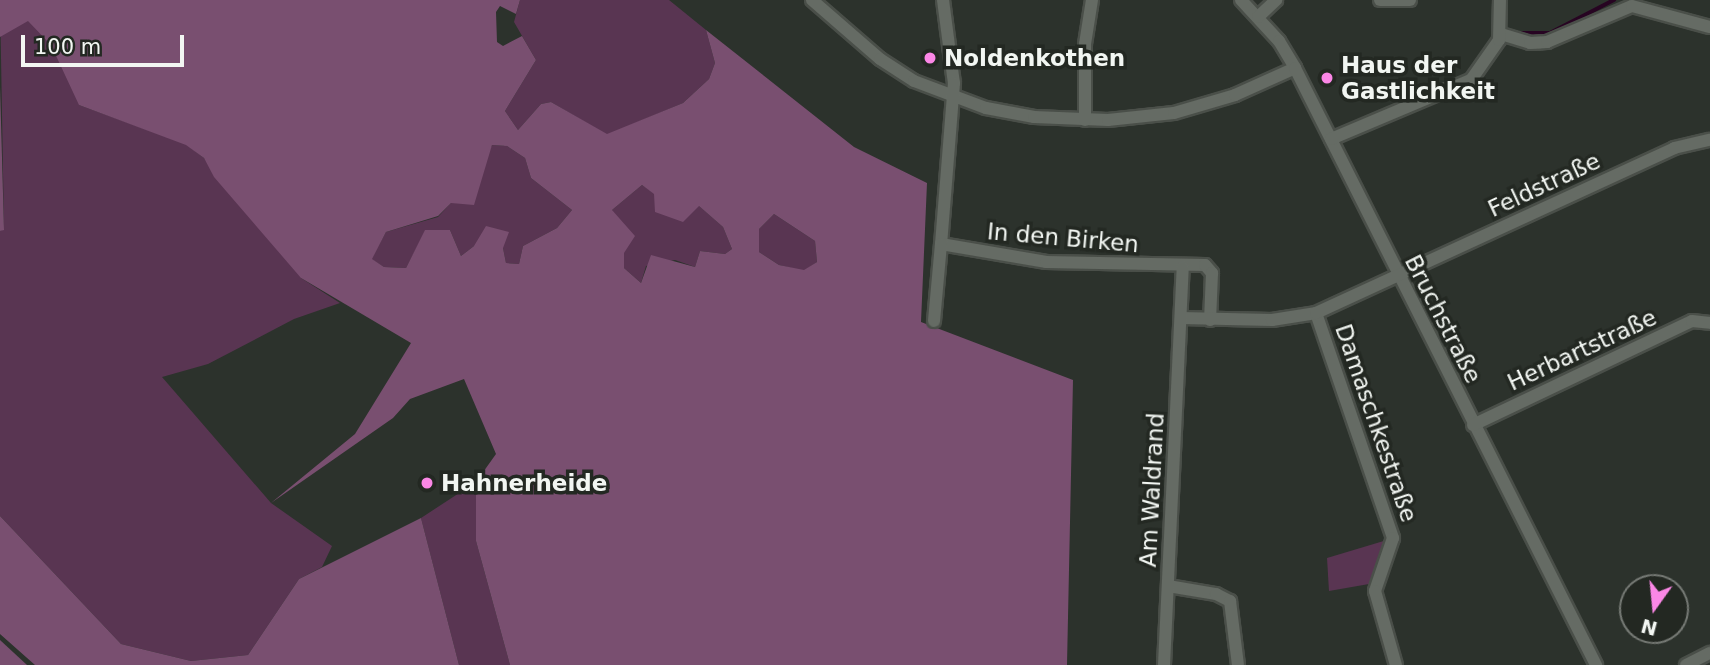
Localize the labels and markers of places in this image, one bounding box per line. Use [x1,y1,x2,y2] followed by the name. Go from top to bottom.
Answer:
[944,44,1125,72] place label: Noldenkothen
[922,50,938,66] marker: Noldenkothen
[1341,51,1495,105] place label: Haus der Gastlichkeit
[1319,70,1335,86] marker: Haus der Gastlichkeit
[441,469,607,497] place label: Hahnerheide
[419,475,435,491] marker: Hahnerheide

